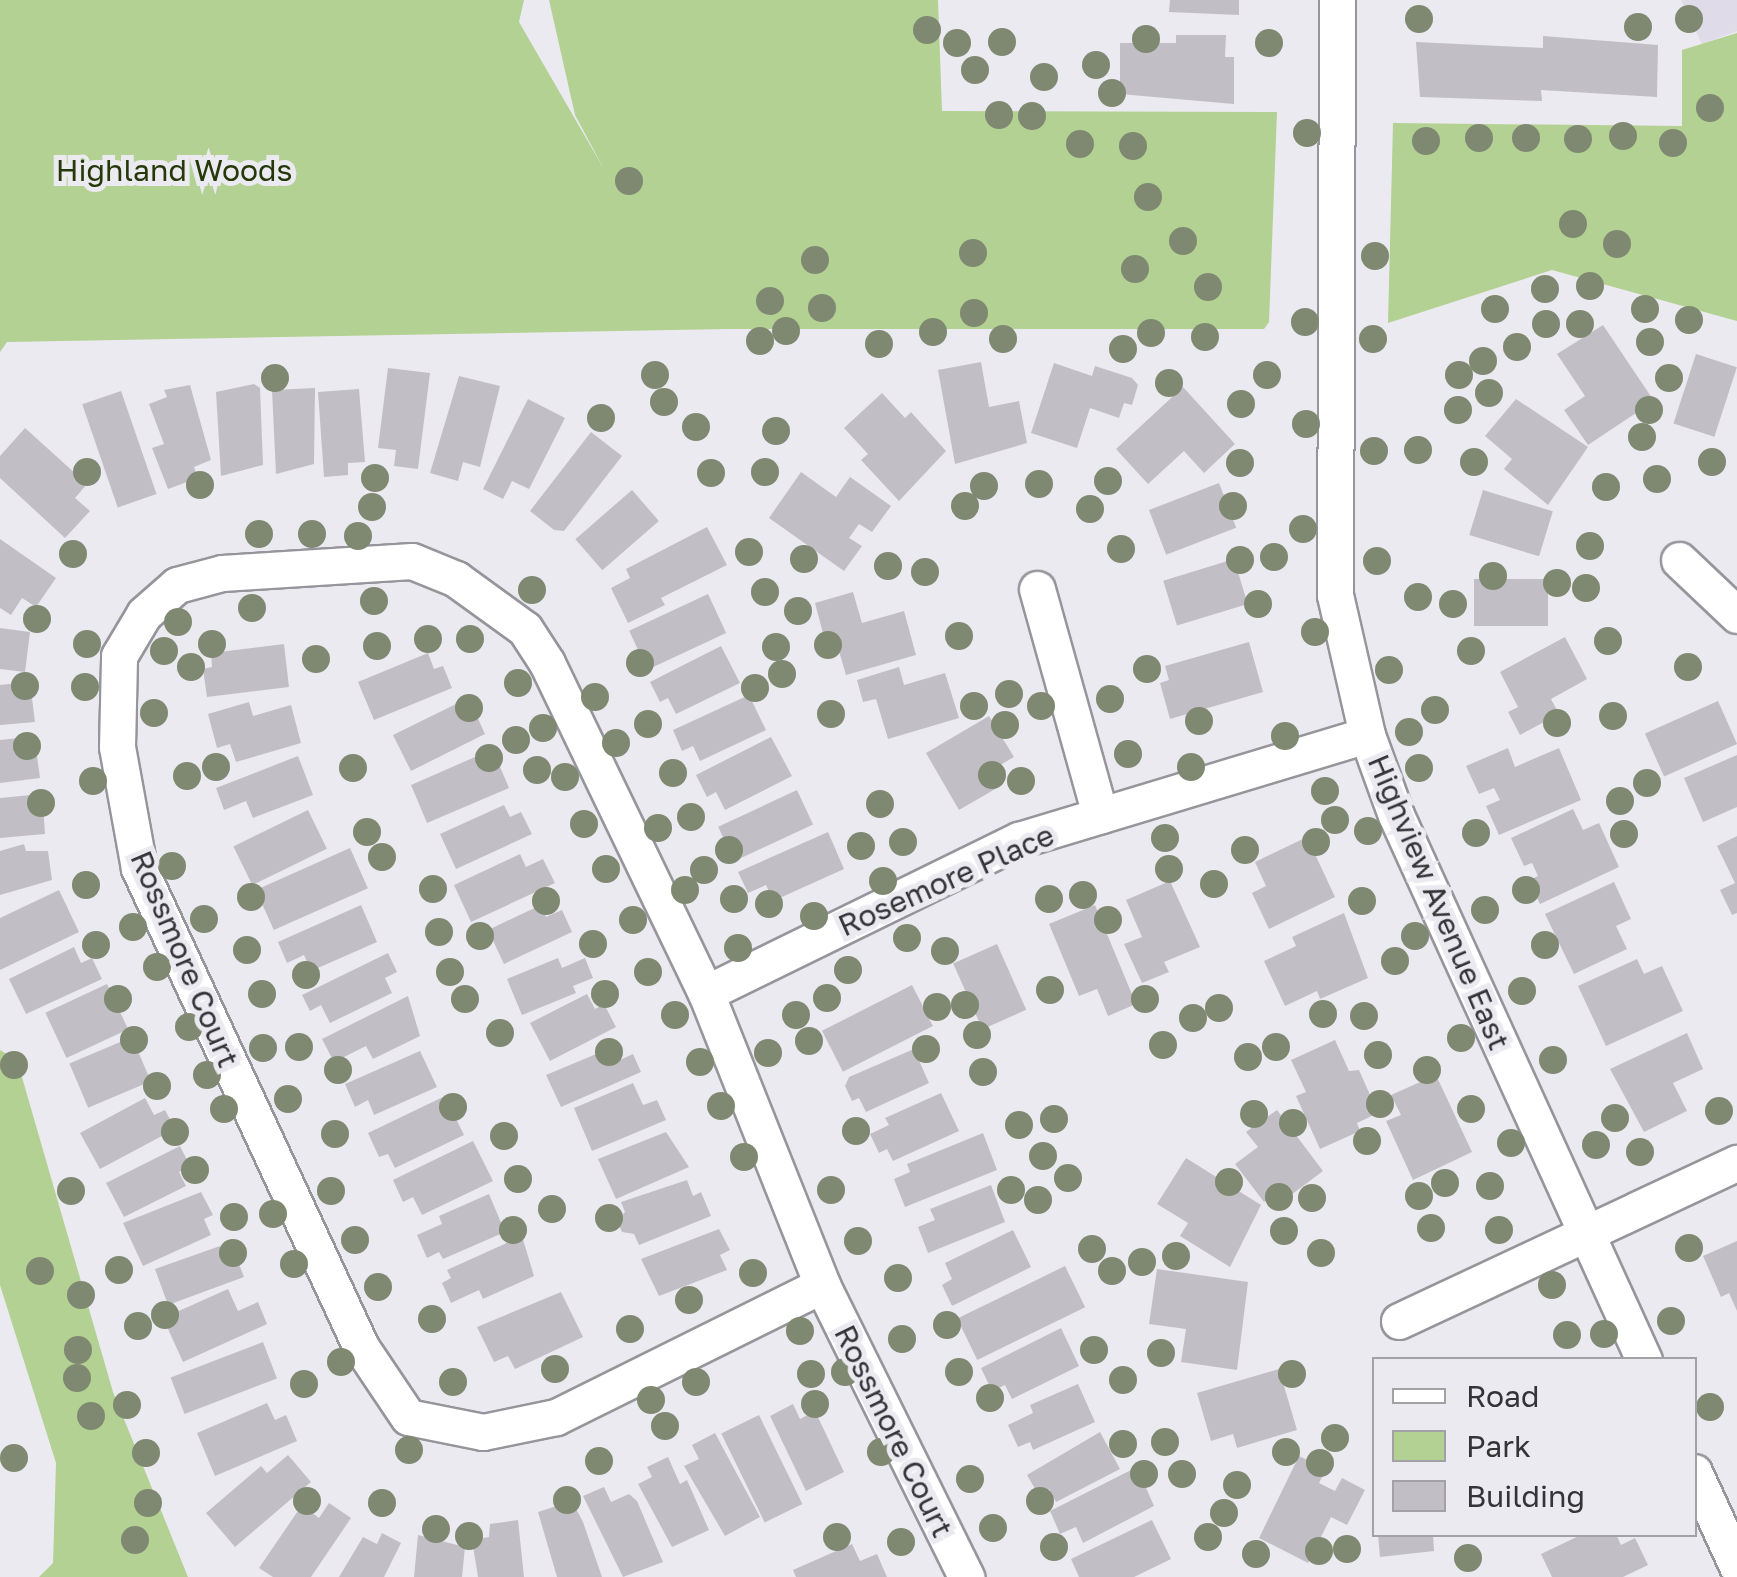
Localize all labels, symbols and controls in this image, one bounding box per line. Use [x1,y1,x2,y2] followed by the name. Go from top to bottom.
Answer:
[56,152,292,188] park label: Highland Woods
[1360,749,1518,1055] street label: Highview Avenue East
[833,816,1059,944] street label: Rosemore Place
[123,845,247,1073] street label: Rossmore Court
[827,1319,961,1543] street label: Rossmore Court
[1372,1357,1697,1537] legend
[1466,1378,1540,1414] text: Road
[1466,1428,1531,1464] text: Park
[1466,1478,1585,1514] text: Building

